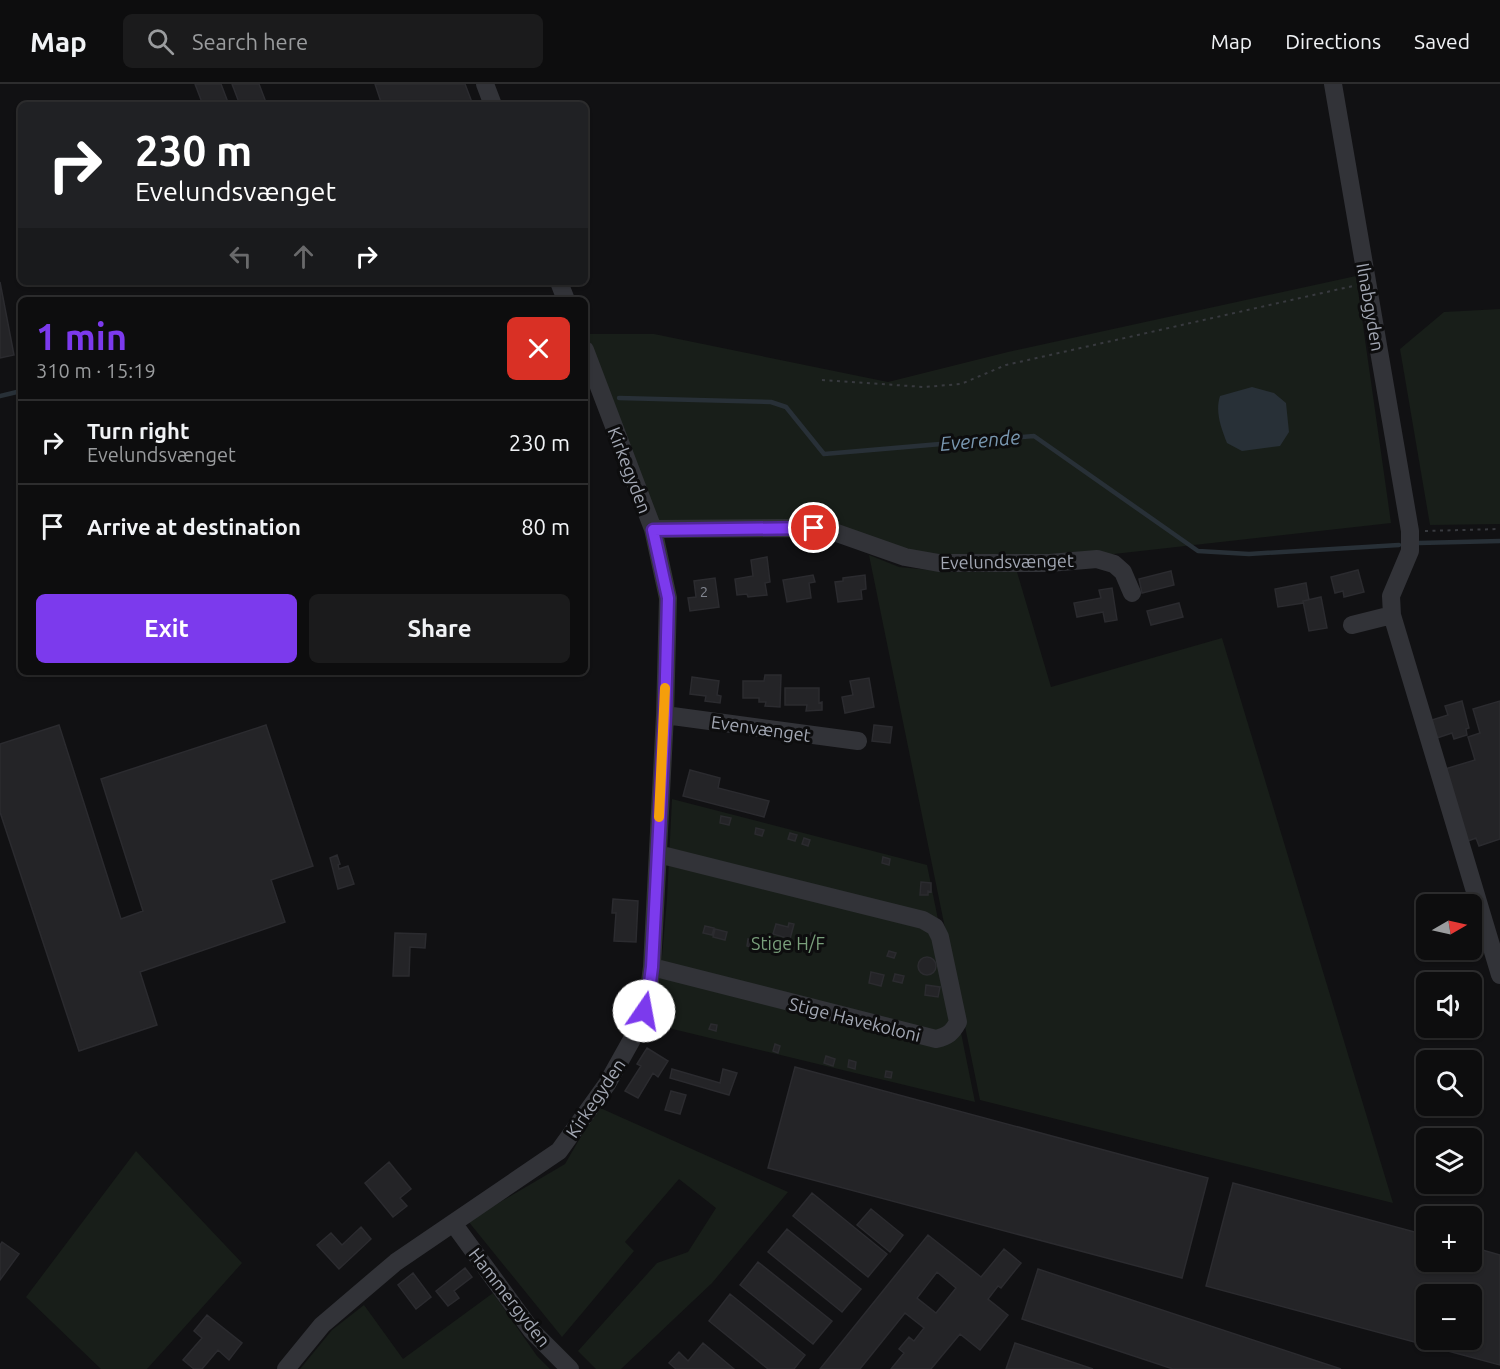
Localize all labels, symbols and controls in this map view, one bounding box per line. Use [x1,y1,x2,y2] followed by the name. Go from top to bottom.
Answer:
[123,14,543,68] search box
[144,25,177,58] icon: search
[30,26,87,57] text: Map
[192,29,308,54] text: Search here
[1211,29,1252,53] text: Map
[1285,29,1381,53] text: Directions
[1414,29,1470,53] text: Saved
[36,126,114,204] icon: right
[135,127,252,174] text: 230 m
[135,176,336,206] text: Evelundsvænget
[224,240,257,273] icon: left
[287,240,320,273] icon: ahead
[350,240,383,273] icon: right
[1353,261,1389,353] street label: Ilnabgyden
[36,316,127,357] text: 1 min
[507,317,570,380] button: close
[36,359,156,382] text: 310 m · 15:19
[87,418,189,443] text: Turn right
[604,424,656,516] street label: Kirkegyden
[939,425,1021,455] water label: Everende
[36,426,69,459] icon: right
[509,430,570,455] text: 230 m
[87,443,236,466] text: Evelundsvænget
[788,502,839,553] pin
[36,510,69,543] icon: arrive
[797,511,830,544] icon: arrive
[87,514,301,539] text: Arrive at destination
[521,514,570,539] text: 80 m
[940,550,1074,572] street label: Evelundsvænget
[700,583,708,600] house number: 2
[36,594,297,663] button: Exit
[309,594,570,663] button: Share
[710,711,812,745] street label: Evenvænget
[1416,894,1482,960] north arrow
[1416,894,1482,1350] map controls
[751,933,825,953] park label: Stige H/F
[1416,972,1482,1038] button: sound
[612,979,676,1043] position arrow
[787,993,923,1045] street label: Stige Havekoloni
[1416,1050,1482,1116] button: search
[561,1055,629,1141] street label: Kirkegyden
[1416,1128,1482,1194] button: layers
[1416,1206,1482,1272] button: +
[465,1244,555,1350] street label: Hammergyden
[1416,1284,1482,1350] button: −

